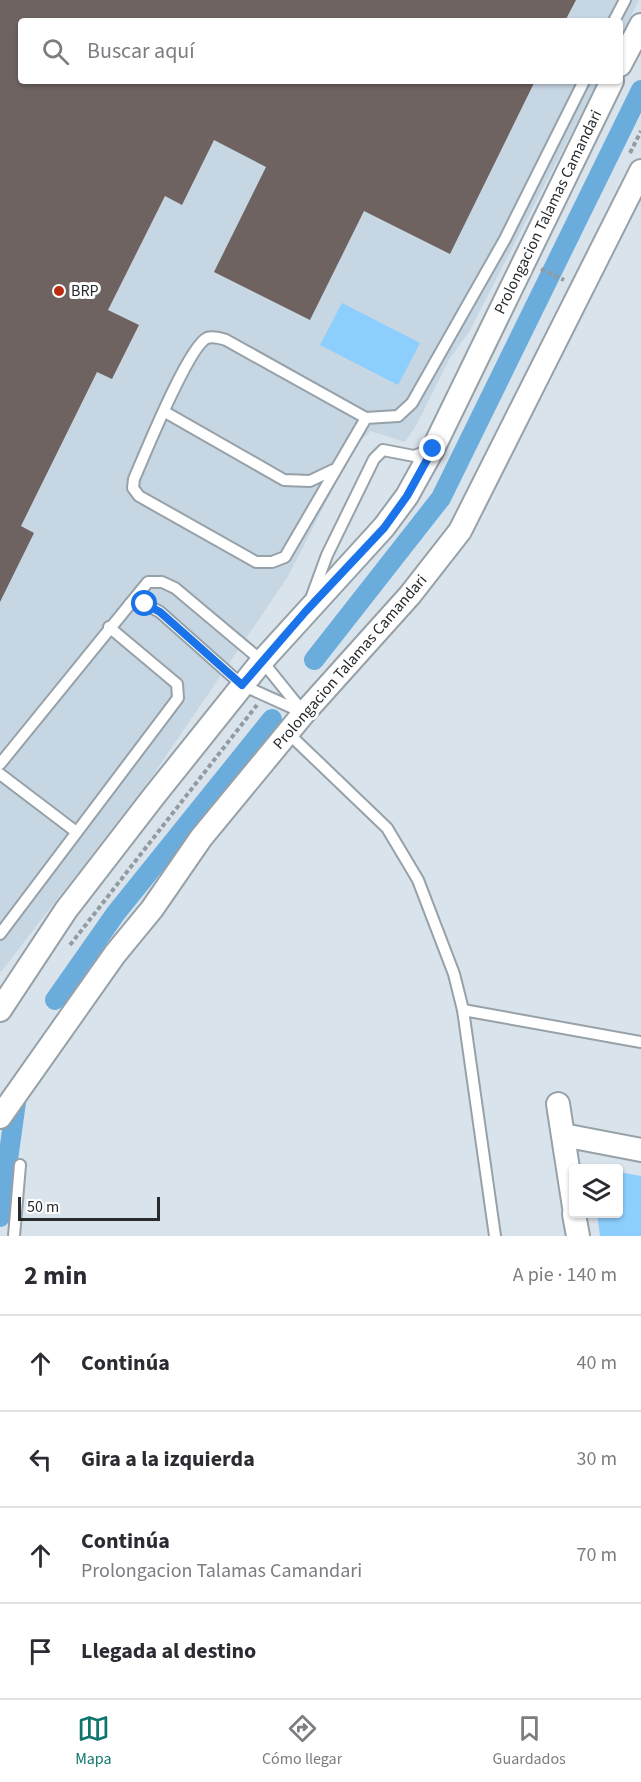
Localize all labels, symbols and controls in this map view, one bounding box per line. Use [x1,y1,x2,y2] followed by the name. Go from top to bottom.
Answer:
[18,18,623,84] search box
[39,35,72,68] icon: search
[87,35,195,67] text: Buscar aquí
[489,106,607,318] street label: Prolongacion Talamas Camandari
[71,280,99,302] place label: BRP
[52,284,66,298] marker: BRP
[419,435,445,461] route end
[268,570,432,754] street label: Prolongacion Talamas Camandari
[131,590,157,616] route start
[569,1164,623,1218] map controls
[569,1164,623,1218] button: layers
[18,1194,160,1222] scale bar
[27,1196,59,1218] text: 50 m
[24,1257,87,1294] text: 2 min
[513,1261,617,1289] text: A pie · 140 m
[24,1347,57,1380] icon: ahead
[81,1347,170,1379] text: Continúa
[577,1349,617,1377] text: 40 m
[24,1443,57,1476] icon: left
[81,1443,255,1475] text: Gira a la izquierda
[577,1445,617,1473] text: 30 m
[81,1525,170,1557] text: Continúa
[24,1539,57,1572] icon: ahead
[577,1541,617,1569] text: 70 m
[81,1557,362,1585] text: Prolongacion Talamas Camandari
[24,1635,57,1668] icon: arrive
[81,1635,256,1667] text: Llegada al destino
[75,1712,112,1770] tab: Mapa
[262,1712,342,1770] tab: Cómo llegar
[493,1712,566,1770] tab: Guardados

